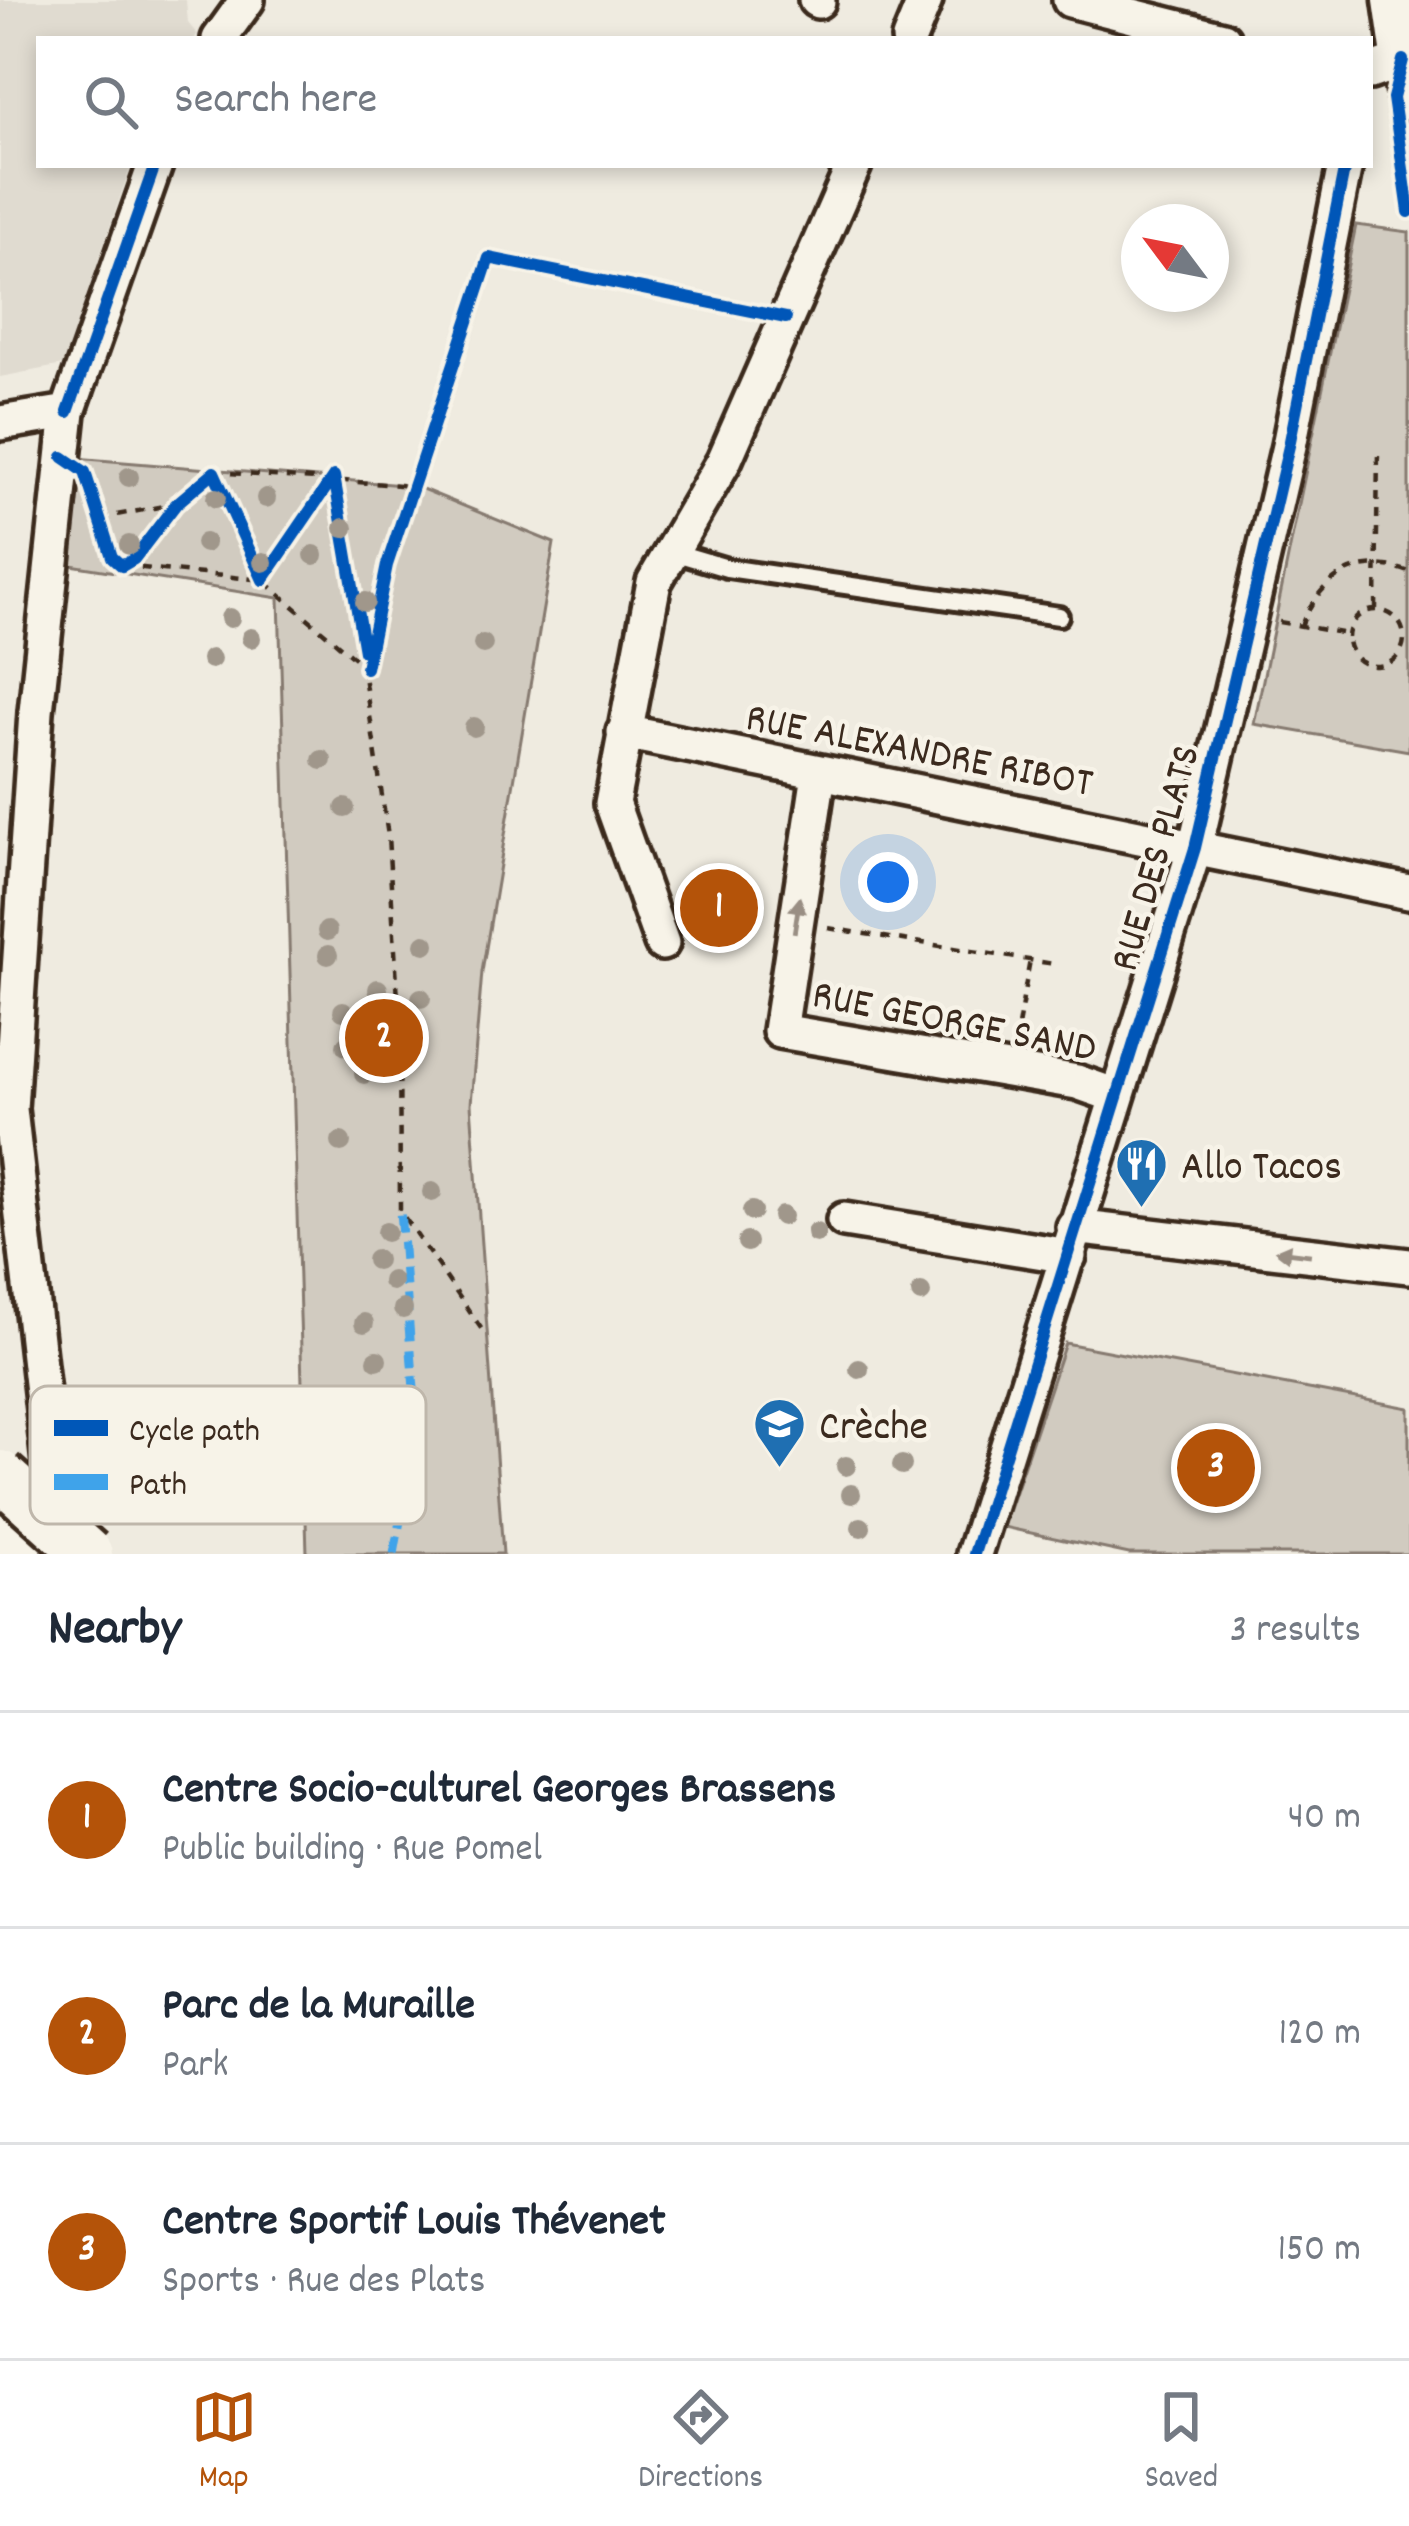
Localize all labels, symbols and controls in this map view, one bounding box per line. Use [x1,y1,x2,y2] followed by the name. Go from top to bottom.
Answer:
[36,36,1373,168] search box
[78,69,144,135] icon: search
[174,70,377,134] text: Search here
[1121,204,1229,312] north arrow
[740,691,1097,817] street label: RUE ALEXANDRE RIBOT
[1098,739,1220,979] street label: RUE DES PLATS
[858,852,918,912] your location
[680,863,758,953] pin: 1
[788,896,807,933] one-way arrow
[807,968,1101,1082] street label: RUE GEORGE SAND
[345,993,423,1083] pin: 2
[1114,1135,1170,1209] restaurant icon: Allo Tacos
[1181,1140,1342,1200] place label: Allo Tacos
[1274,1243,1311,1262] one-way arrow
[30,1386,426,1524] legend
[752,1395,808,1469] school or university icon: Crèche
[819,1400,928,1460] place label: Crèche
[129,1410,260,1457] text: Cycle path
[1177,1423,1255,1513] pin: 3
[129,1464,187,1511] text: Path
[48,1596,181,1668] text: Nearby
[1230,1605,1361,1660] text: 3 results
[162,1760,836,1824] text: Centre Socio-culturel Georges Brassens
[83,1792,91,1847] text: 1
[1288,1792,1361,1847] text: 40 m
[162,1824,542,1879] text: Public building · Rue Pomel
[162,1976,475,2040] text: Parc de la Muraille
[78,2008,96,2063] text: 2
[1278,2008,1361,2063] text: 120 m
[162,2040,228,2095] text: Park
[162,2192,666,2256] text: Centre Sportif Louis Thévenet
[78,2224,96,2279] text: 3
[1277,2224,1361,2279] text: 150 m
[162,2256,485,2311] text: Sports · Rue des Plats
[191,2384,257,2503] tab: Map
[638,2384,763,2503] tab: Directions
[1145,2384,1218,2503] tab: Saved

